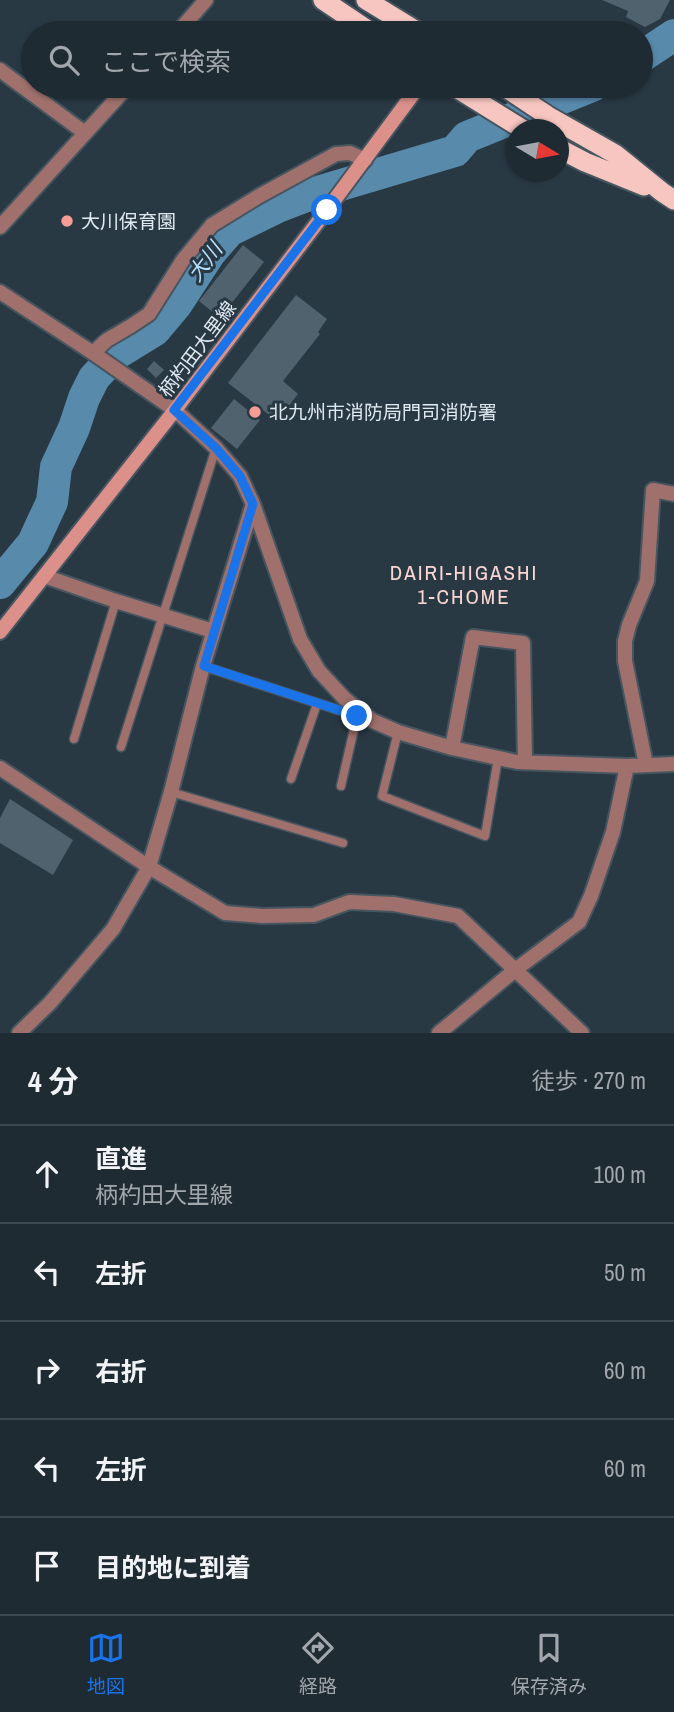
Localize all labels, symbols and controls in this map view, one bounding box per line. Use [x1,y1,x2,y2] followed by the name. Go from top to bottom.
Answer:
[21,21,653,98] search box
[45,41,83,79] icon: search
[101,44,231,79] text: ここで検索
[506,119,569,182] north arrow
[311,194,342,225] route start
[81,208,176,234] place label: 大川保育園
[59,213,75,229] marker: 大川保育園
[180,235,230,287] water label: 大川
[152,296,242,402] street label: 柄杓田大里線
[269,399,497,425] place label: 北九州市消防局門司消防署
[247,404,263,420] marker: 北九州市消防局門司消防署
[390,558,538,611] district label: DAIRI-HIGASHI 1-CHOME
[341,700,372,731] route end
[28,1061,79,1101] text: 4 分
[532,1065,646,1096] text: 徒歩 · 270 m
[95,1141,147,1176] text: 直進
[28,1155,66,1193] icon: ahead
[594,1159,646,1190] text: 100 m
[95,1179,233,1210] text: 柄杓田大里線
[28,1253,66,1291] icon: left
[95,1256,147,1291] text: 左折
[604,1257,646,1288] text: 50 m
[28,1351,66,1389] icon: right
[95,1354,147,1389] text: 右折
[604,1355,646,1386] text: 60 m
[28,1449,66,1487] icon: left
[95,1452,147,1487] text: 左折
[604,1453,646,1484] text: 60 m
[28,1547,66,1585] icon: arrive
[95,1550,251,1585] text: 目的地に到着
[87,1629,125,1699] tab: 地図
[299,1629,337,1699] tab: 経路
[511,1629,587,1699] tab: 保存済み

